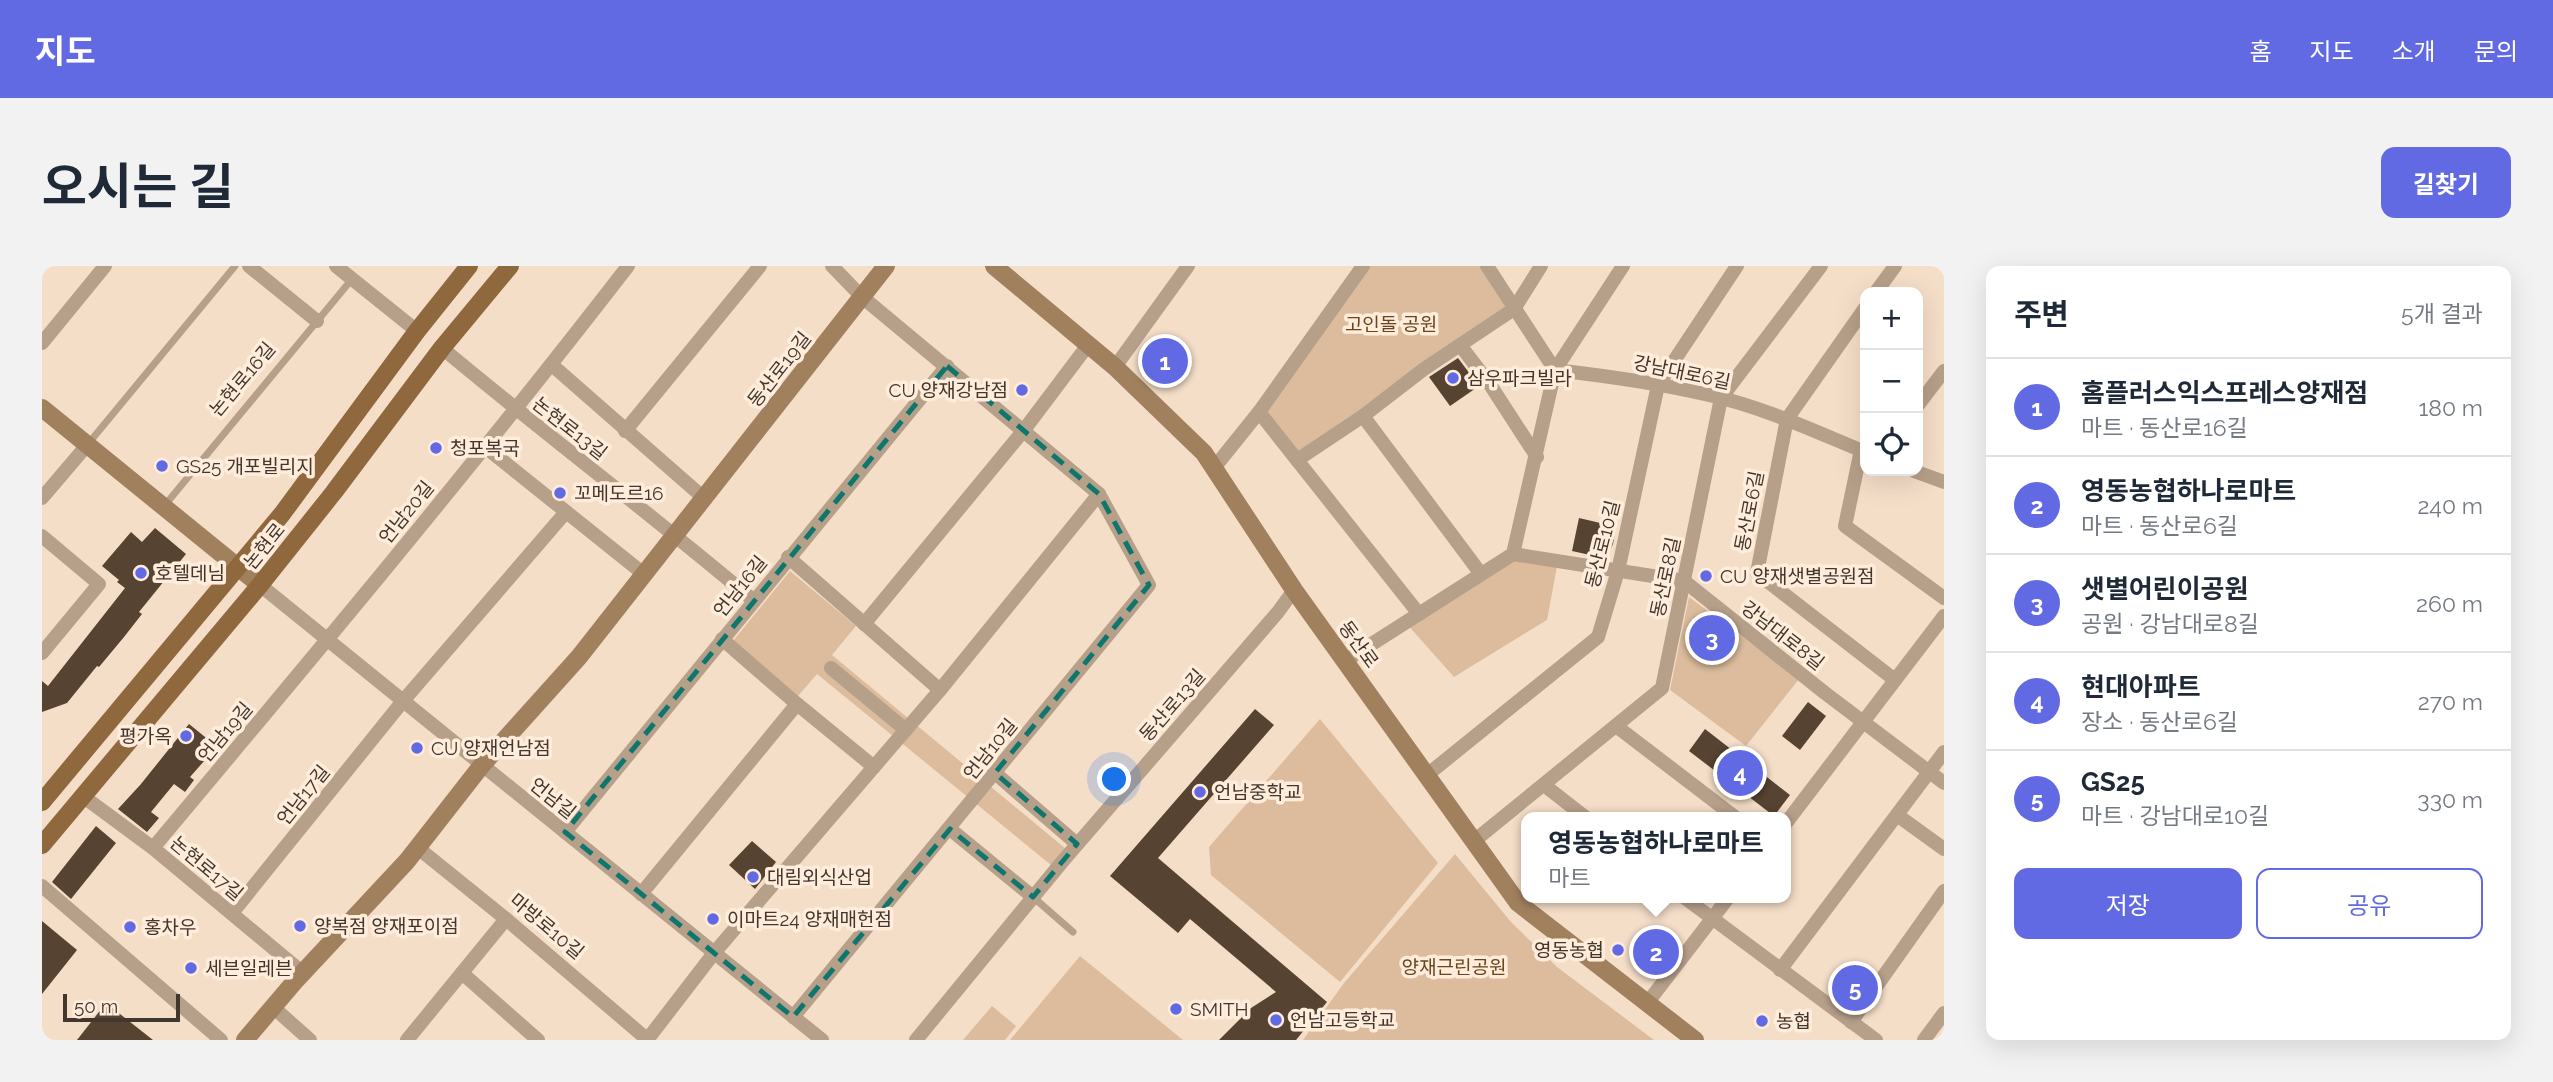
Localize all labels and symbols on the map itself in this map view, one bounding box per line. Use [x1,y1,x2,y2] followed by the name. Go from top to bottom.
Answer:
[1345,313,1437,335] park label: 고인돌 공원
[743,327,815,411] street label: 동산로19길
[1142,335,1188,387] pin: 1
[205,338,279,420] street label: 논현로16길
[1631,351,1733,393] street label: 강남대로6길
[1467,367,1572,389] place label: 삼우파크빌라
[1445,370,1461,386] marker: 삼우파크빌라
[888,379,1008,401] place label: CU 양재강남점
[1014,382,1030,398] marker: CU 양재강남점
[528,392,612,464] street label: 논현로13길
[450,437,520,459] place label: 청포복국
[428,440,444,456] marker: 청포복국
[176,455,314,477] place label: GS25 개포빌리지
[154,458,170,474] marker: GS25 개포빌리지
[1730,469,1768,553] street label: 동산로6길
[374,476,438,548] street label: 언남20길
[574,482,664,504] place label: 꼬메도르16
[552,485,568,501] marker: 꼬메도르16
[1580,498,1624,590] street label: 동산로10길
[239,519,289,573] street label: 논현로
[1646,535,1684,619] street label: 동산로8길
[709,551,771,621] street label: 언남16길
[155,562,225,584] place label: 호텔데님
[133,565,149,581] marker: 호텔데님
[1720,565,1875,587] place label: CU 양재샛별공원점
[1698,568,1714,584] marker: CU 양재샛별공원점
[1737,596,1829,674] street label: 강남대로8길
[1689,612,1735,664] pin: 3
[1335,616,1383,672] street label: 동산로
[1135,664,1209,746] street label: 동산로13길
[194,697,256,767] street label: 언남19길
[959,714,1021,784] street label: 언남10길
[120,725,172,747] place label: 평가옥
[178,728,194,744] marker: 평가옥
[431,737,551,759] place label: CU 양재언남점
[409,740,425,756] marker: CU 양재언남점
[1717,747,1763,799] pin: 4
[272,761,334,829] street label: 언남17길
[1097,762,1131,796] your location
[526,773,580,823] street label: 언남길
[1214,781,1301,803] place label: 언남중학교
[1192,784,1208,800] marker: 언남중학교
[166,831,248,905] street label: 논현로17길
[767,866,872,888] place label: 대림외식산업
[745,869,761,885] marker: 대림외식산업
[506,889,588,963] street label: 마방로10길
[727,908,892,930] place label: 이마트24 양재매헌점
[705,911,721,927] marker: 이마트24 양재매헌점
[314,915,459,937] place label: 양복점 양재포이점
[144,916,196,938] place label: 홍차우
[292,918,308,934] marker: 양복점 양재포이점
[122,919,138,935] marker: 홍차우
[1633,926,1679,978] pin: 2
[1534,939,1604,961] place label: 영동농협
[1610,942,1626,958] marker: 영동농협
[1402,956,1506,978] park label: 양재근린공원
[205,957,292,979] place label: 세븐일레븐
[183,960,199,976] marker: 세븐일레븐
[1832,962,1878,1014] pin: 5
[63,991,180,1023] scale bar
[1190,998,1249,1020] place label: SMITH
[1168,1001,1184,1017] marker: SMITH
[1290,1009,1395,1031] place label: 언남고등학교
[1776,1010,1811,1032] place label: 농협
[1268,1012,1284,1028] marker: 언남고등학교
[1754,1013,1770,1029] marker: 농협

